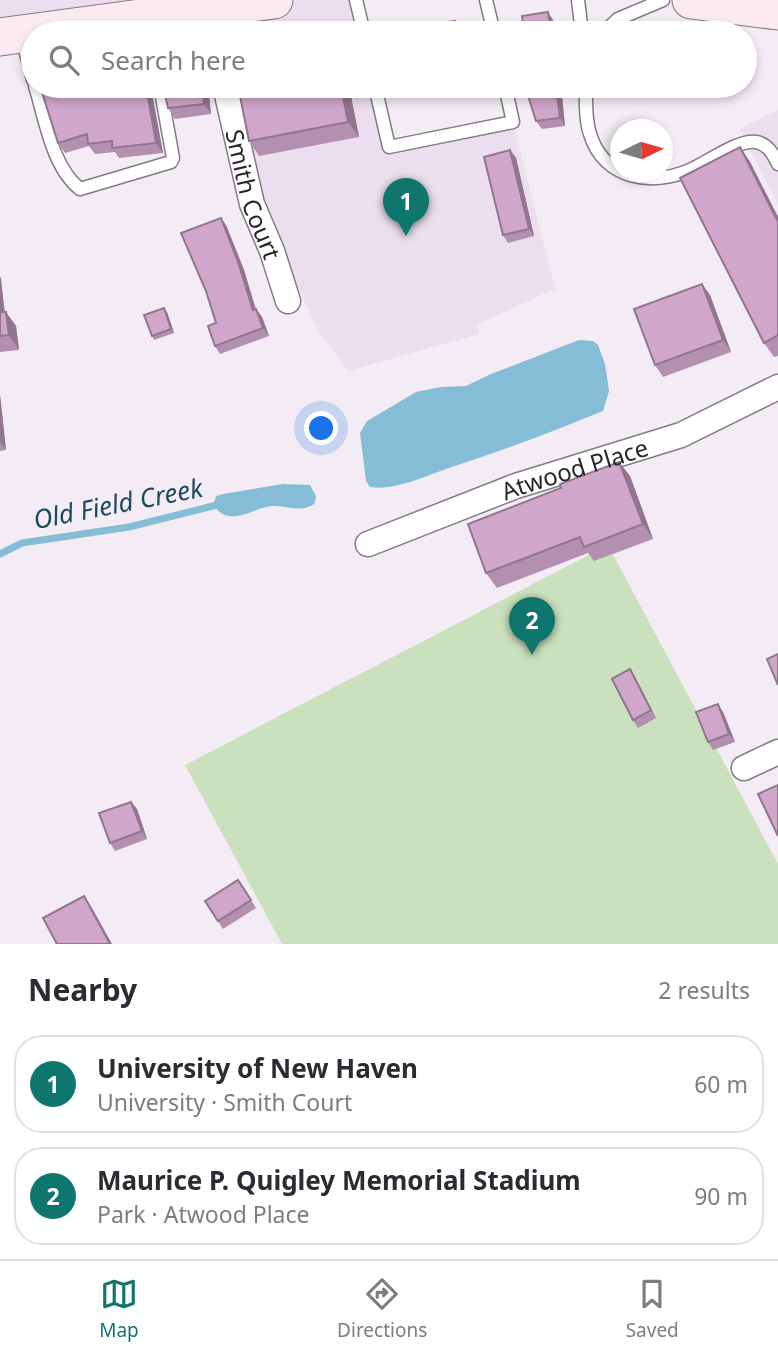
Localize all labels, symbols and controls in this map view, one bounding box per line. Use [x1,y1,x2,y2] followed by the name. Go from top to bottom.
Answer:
[21,21,757,98] search box
[45,41,83,79] icon: search
[101,42,246,78] text: Search here
[610,119,673,182] north arrow
[219,126,290,263] street label: Smith Court
[383,178,429,236] pin: 1
[304,411,338,445] your location
[496,430,652,507] street label: Atwood Place
[30,469,207,537] water label: Old Field Creek
[509,597,555,655] pin: 2
[28,969,137,1010] text: Nearby
[658,974,750,1006] text: 2 results
[97,1050,418,1086] text: University of New Haven
[46,1068,60,1100] text: 1
[694,1068,748,1100] text: 60 m
[97,1086,352,1118] text: University · Smith Court
[97,1162,581,1198] text: Maurice P. Quigley Memorial Stadium
[46,1180,60,1212] text: 2
[694,1180,748,1212] text: 90 m
[97,1198,310,1230] text: Park · Atwood Place
[99,1275,139,1343] tab: Map
[337,1275,427,1343] tab: Directions
[626,1275,679,1343] tab: Saved

